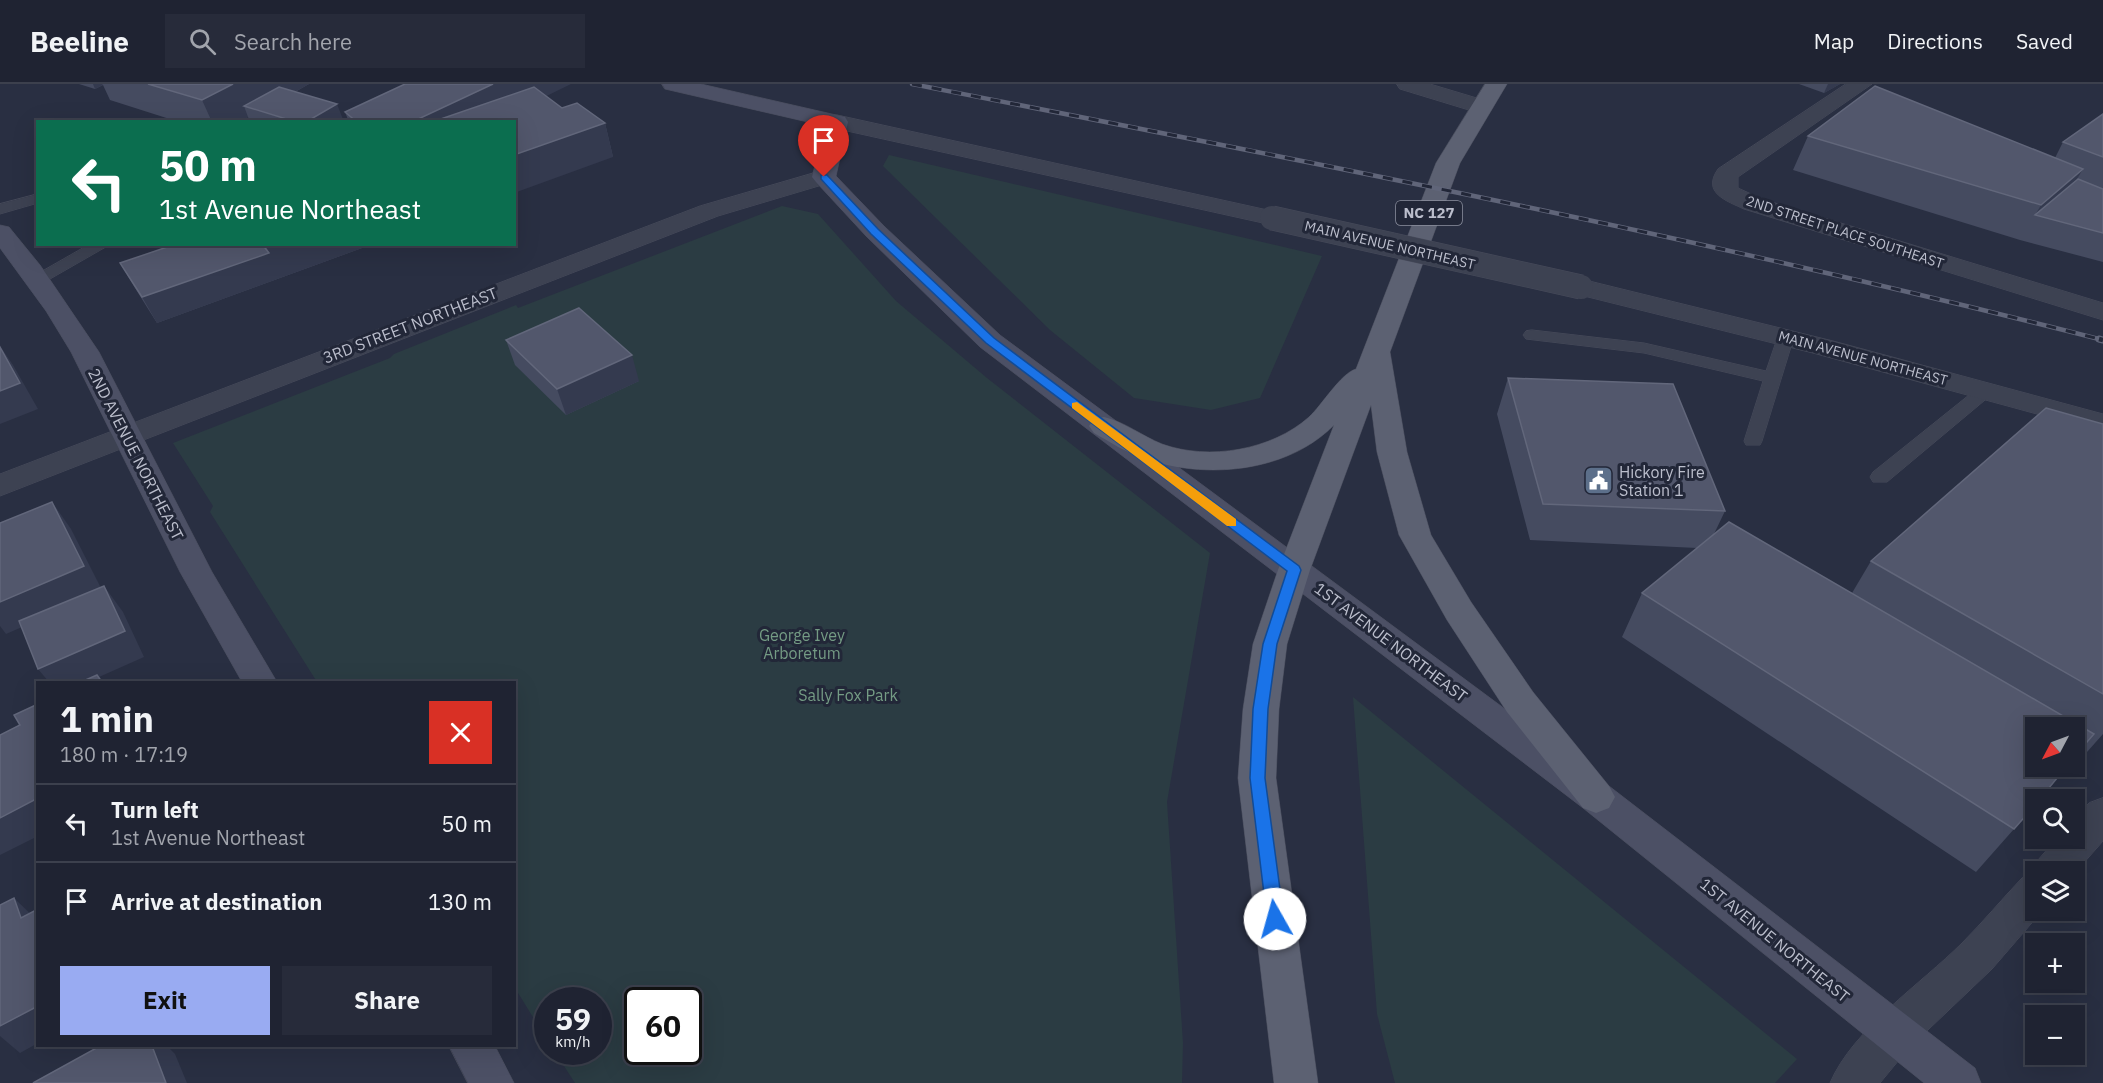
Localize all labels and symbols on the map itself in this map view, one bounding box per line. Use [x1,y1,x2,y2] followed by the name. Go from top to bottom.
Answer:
[798,115,849,177] pin
[1744,191,1946,273] street label: 2ND STREET PLACE SOUTHEAST
[1396,201,1462,225] road number: NC 127
[1303,217,1477,273] street label: MAIN AVENUE NORTHEAST
[320,282,500,368] street label: 3RD STREET NORTHEAST
[1776,327,1950,389] street label: MAIN AVENUE NORTHEAST
[84,365,188,543] street label: 2ND AVENUE NORTHEAST
[1619,462,1705,500] place label: Hickory Fire Station 1
[1582,465,1614,497] public building icon: Hickory Fire Station 1
[1311,578,1471,706] street label: 1ST AVENUE NORTHEAST
[759,625,845,663] park label: George Ivey Arboretum
[798,685,898,705] park label: Sally Fox Park
[2025,717,2085,777] north arrow
[1696,874,1854,1006] street label: 1ST AVENUE NORTHEAST
[1243,887,1307,951] position arrow
[624,987,702,1065] speed limit sign: 60

